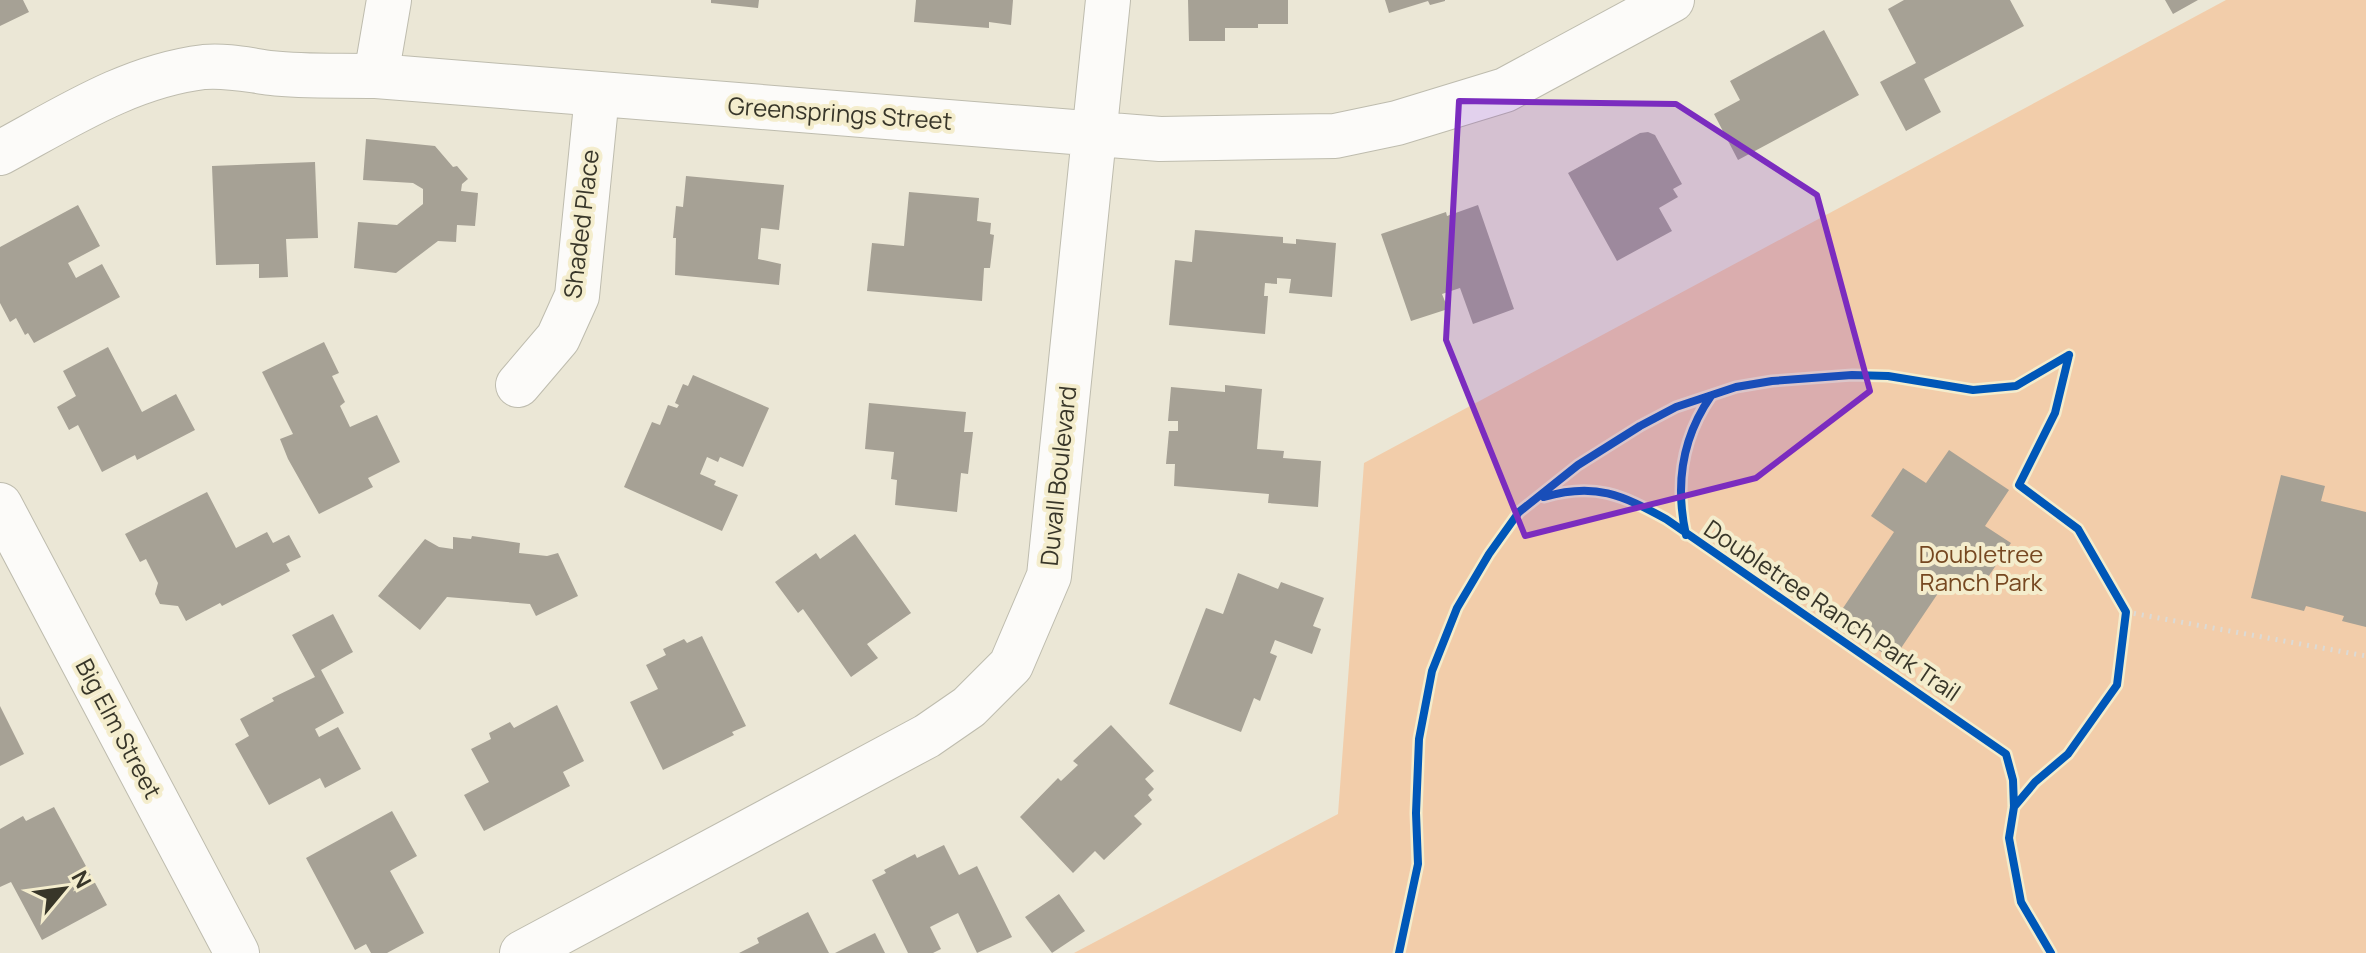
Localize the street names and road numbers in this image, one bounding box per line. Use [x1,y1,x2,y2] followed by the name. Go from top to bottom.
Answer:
[727,88,953,137] street label: Greensprings Street
[555,147,606,300] street label: Shaded Place
[1032,384,1083,568] street label: Duvall Boulevard
[1698,511,1968,708] street label: Doubletree Ranch Park Trail
[69,652,170,804] street label: Big Elm Street

